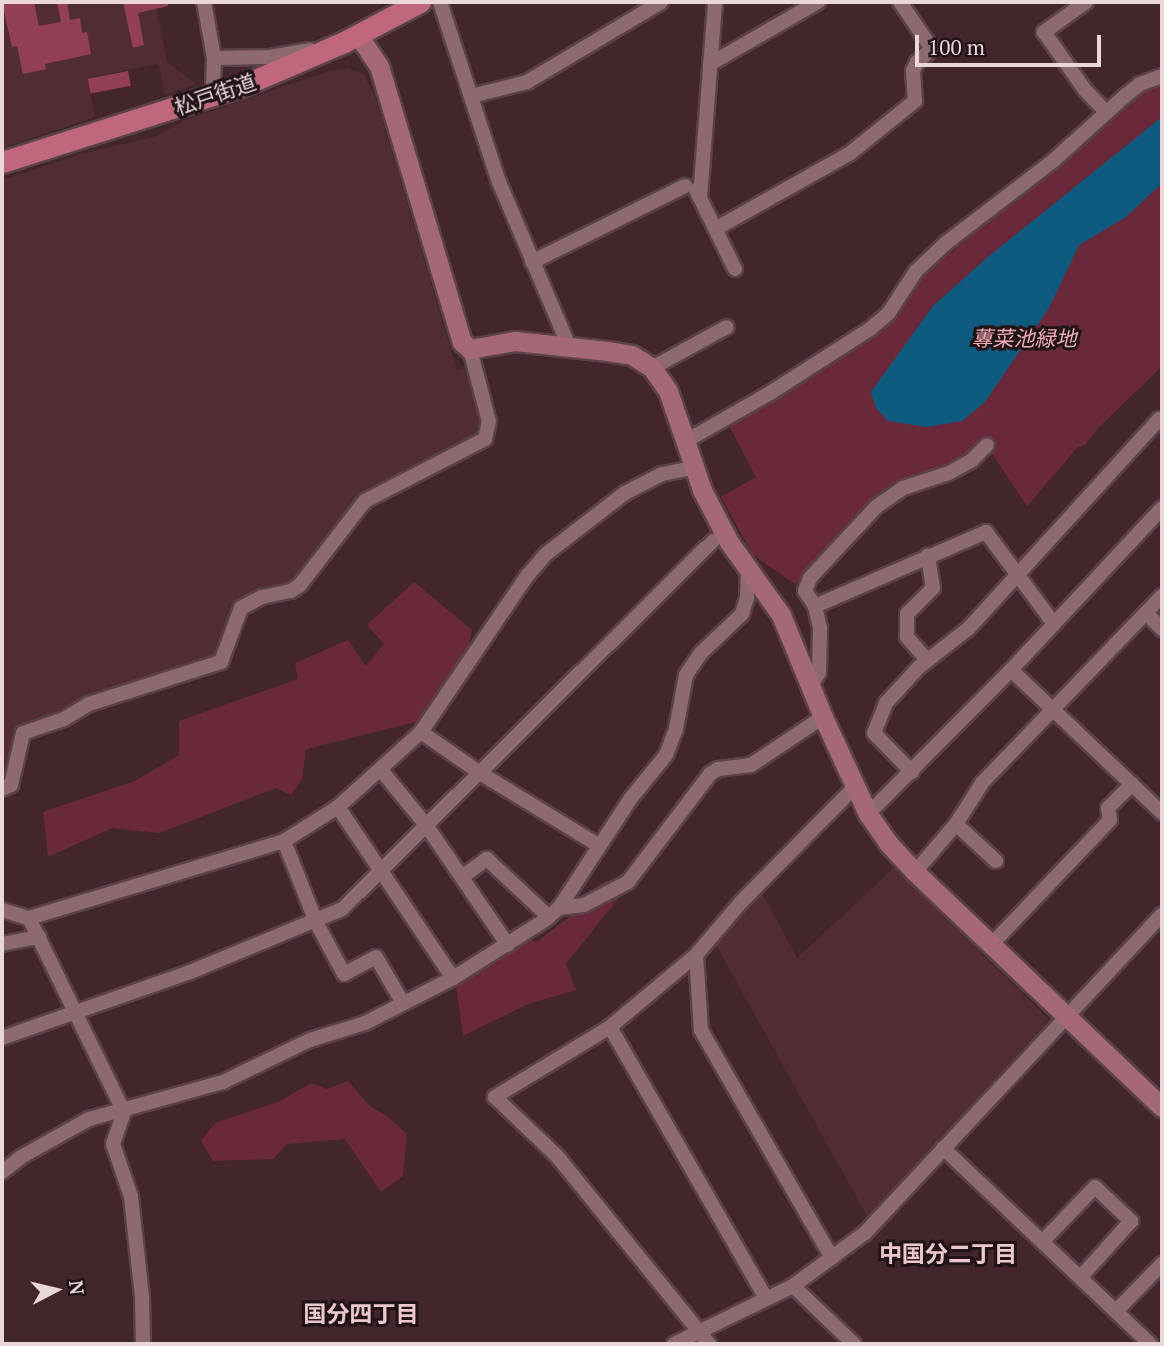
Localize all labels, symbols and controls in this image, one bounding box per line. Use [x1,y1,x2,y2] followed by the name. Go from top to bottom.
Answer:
[919,21,1104,65] scale bar
[928,33,985,61] text: 100 m
[171,68,259,120] street label: 松戸街道
[972,325,1076,351] park label: 蓴菜池緑地
[879,1240,1017,1268] district label: 中国分二丁目
[21,1255,91,1325] north arrow
[64,1279,91,1296] text: N
[304,1300,418,1328] district label: 国分四丁目

